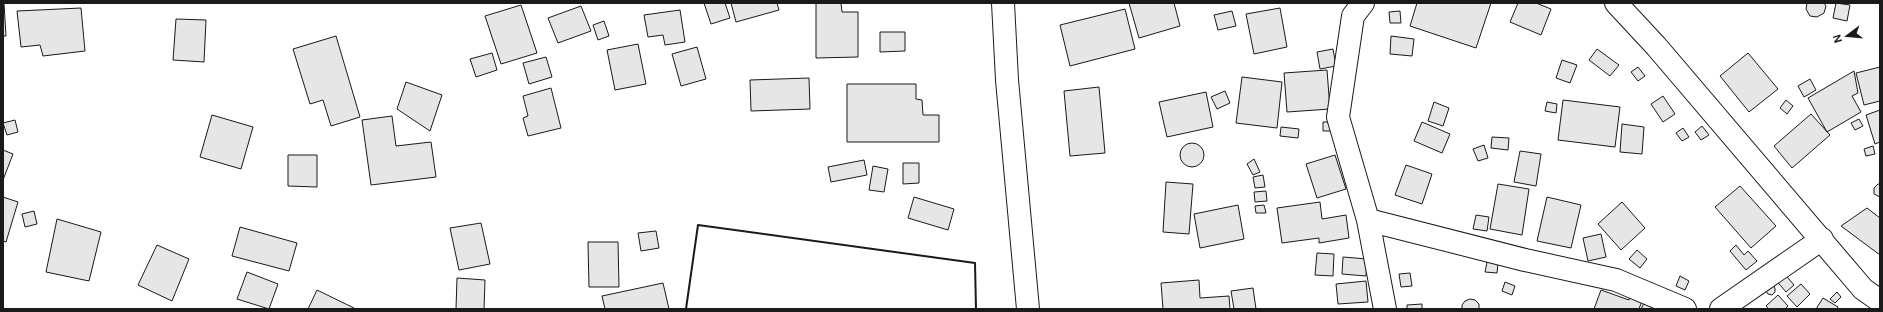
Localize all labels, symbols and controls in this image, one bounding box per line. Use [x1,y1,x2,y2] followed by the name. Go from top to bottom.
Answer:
[1827,16,1867,56] north arrow
[1830,33,1845,45] text: N

